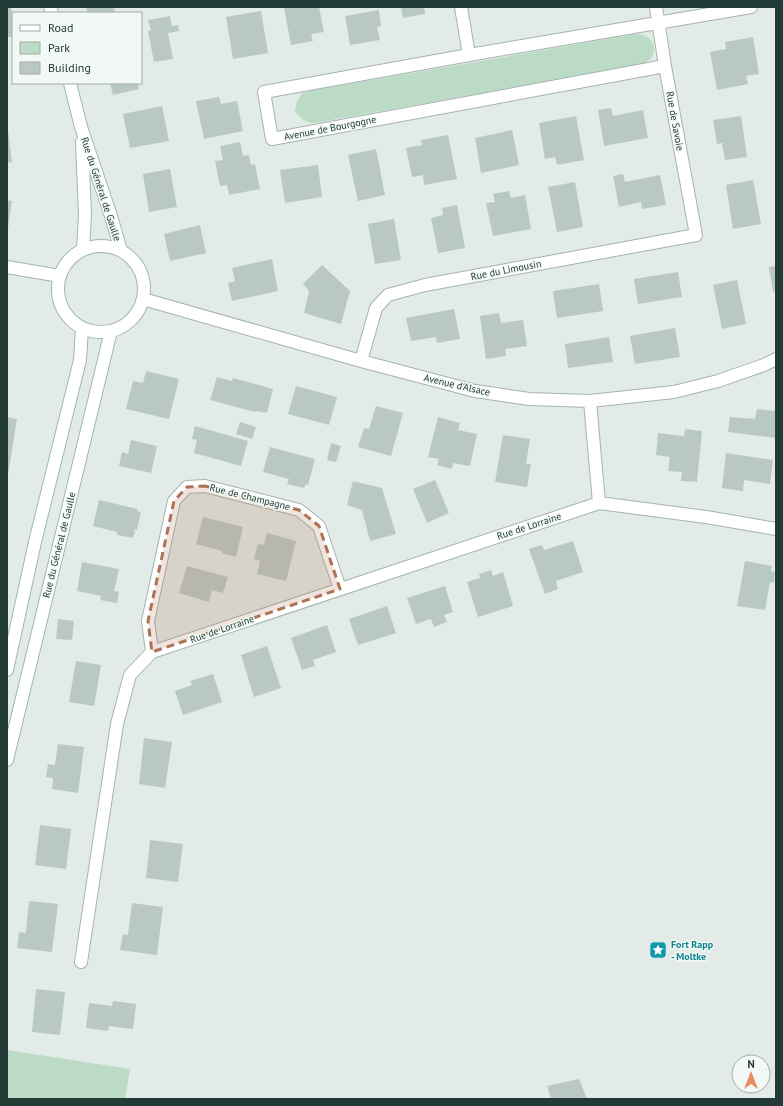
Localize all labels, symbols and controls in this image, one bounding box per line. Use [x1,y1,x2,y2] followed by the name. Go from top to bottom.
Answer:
[12,12,142,84] legend
[48,20,73,35] text: Road
[48,40,70,55] text: Park
[48,60,91,75] text: Building
[663,90,687,152] street label: Rue de Savoie
[283,113,377,143] street label: Avenue de Bourgogne
[78,135,124,243] street label: Rue du Général de Gaulle
[470,257,542,283] street label: Rue du Limousin
[423,371,491,399] street label: Avenue d'Alsace
[208,481,292,513] street label: Rue de Champagne
[40,491,78,599] street label: Rue du Général de Gaulle
[495,509,563,543] street label: Rue de Lorraine
[188,612,256,646] street label: Rue de Lorraine
[671,938,714,963] place label: Fort Rapp - Moltke
[648,940,668,960] place icon: Fort Rapp - Moltke
[731,1054,771,1094] north arrow
[747,1057,755,1071] text: N

